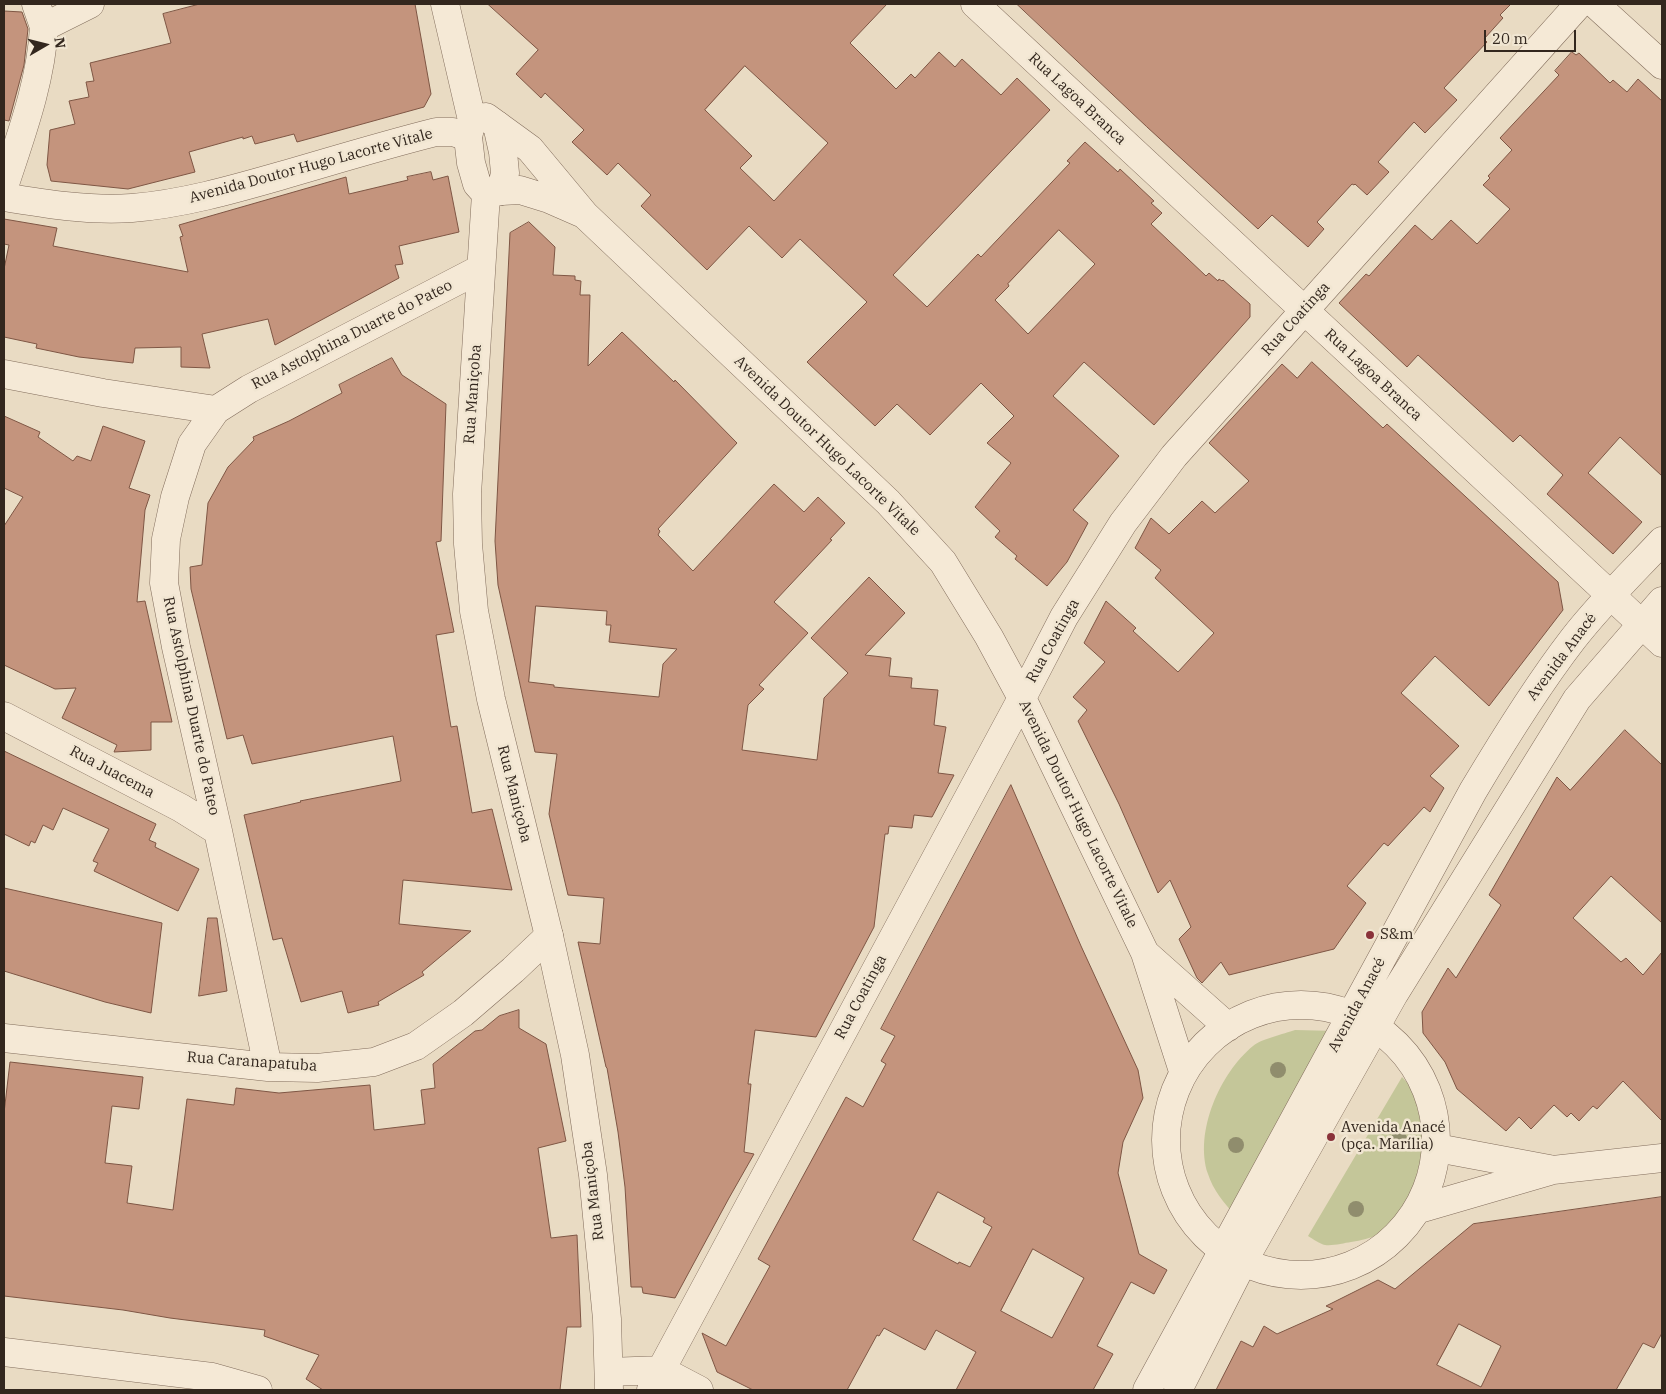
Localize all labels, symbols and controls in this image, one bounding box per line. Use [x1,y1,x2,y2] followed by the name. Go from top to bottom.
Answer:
[20,20,70,70] north arrow
[1486,20,1578,52] scale bar
[1492,29,1528,48] text: 20 m
[50,36,70,50] text: N
[1025,49,1129,149] street label: Rua Lagoa Branca
[187,125,435,207] street label: Avenida Doutor Hugo Lacorte Vitale
[249,276,455,394] street label: Rua Astolphina Duarte do Pateo
[1258,278,1334,360] street label: Rua Coatinga
[1321,325,1425,425] street label: Rua Lagoa Branca
[461,344,485,444] street label: Rua Maniçoba
[730,352,924,540] street label: Avenida Doutor Hugo Lacorte Vitale
[159,595,223,817] street label: Rua Astolphina Duarte do Pateo
[1023,596,1083,686] street label: Rua Coatinga
[1523,610,1601,704] street label: Avenida Anacé
[1015,697,1141,931] street label: Avenida Doutor Hugo Lacorte Vitale
[67,742,157,802] street label: Rua Juacema
[493,743,535,845] street label: Rua Maniçoba
[1380,926,1414,944] place label: S&m
[1364,929,1376,941] marker: S&m
[831,952,891,1042] street label: Rua Coatinga
[1324,955,1390,1055] street label: Avenida Anacé
[186,1048,318,1076] street label: Rua Caranapatuba
[1341,1119,1446,1154] place label: Avenida Anacé (pça. Marília)
[1325,1131,1337,1143] marker: Avenida Anacé (pça. Marília)
[578,1140,608,1242] street label: Rua Maniçoba

